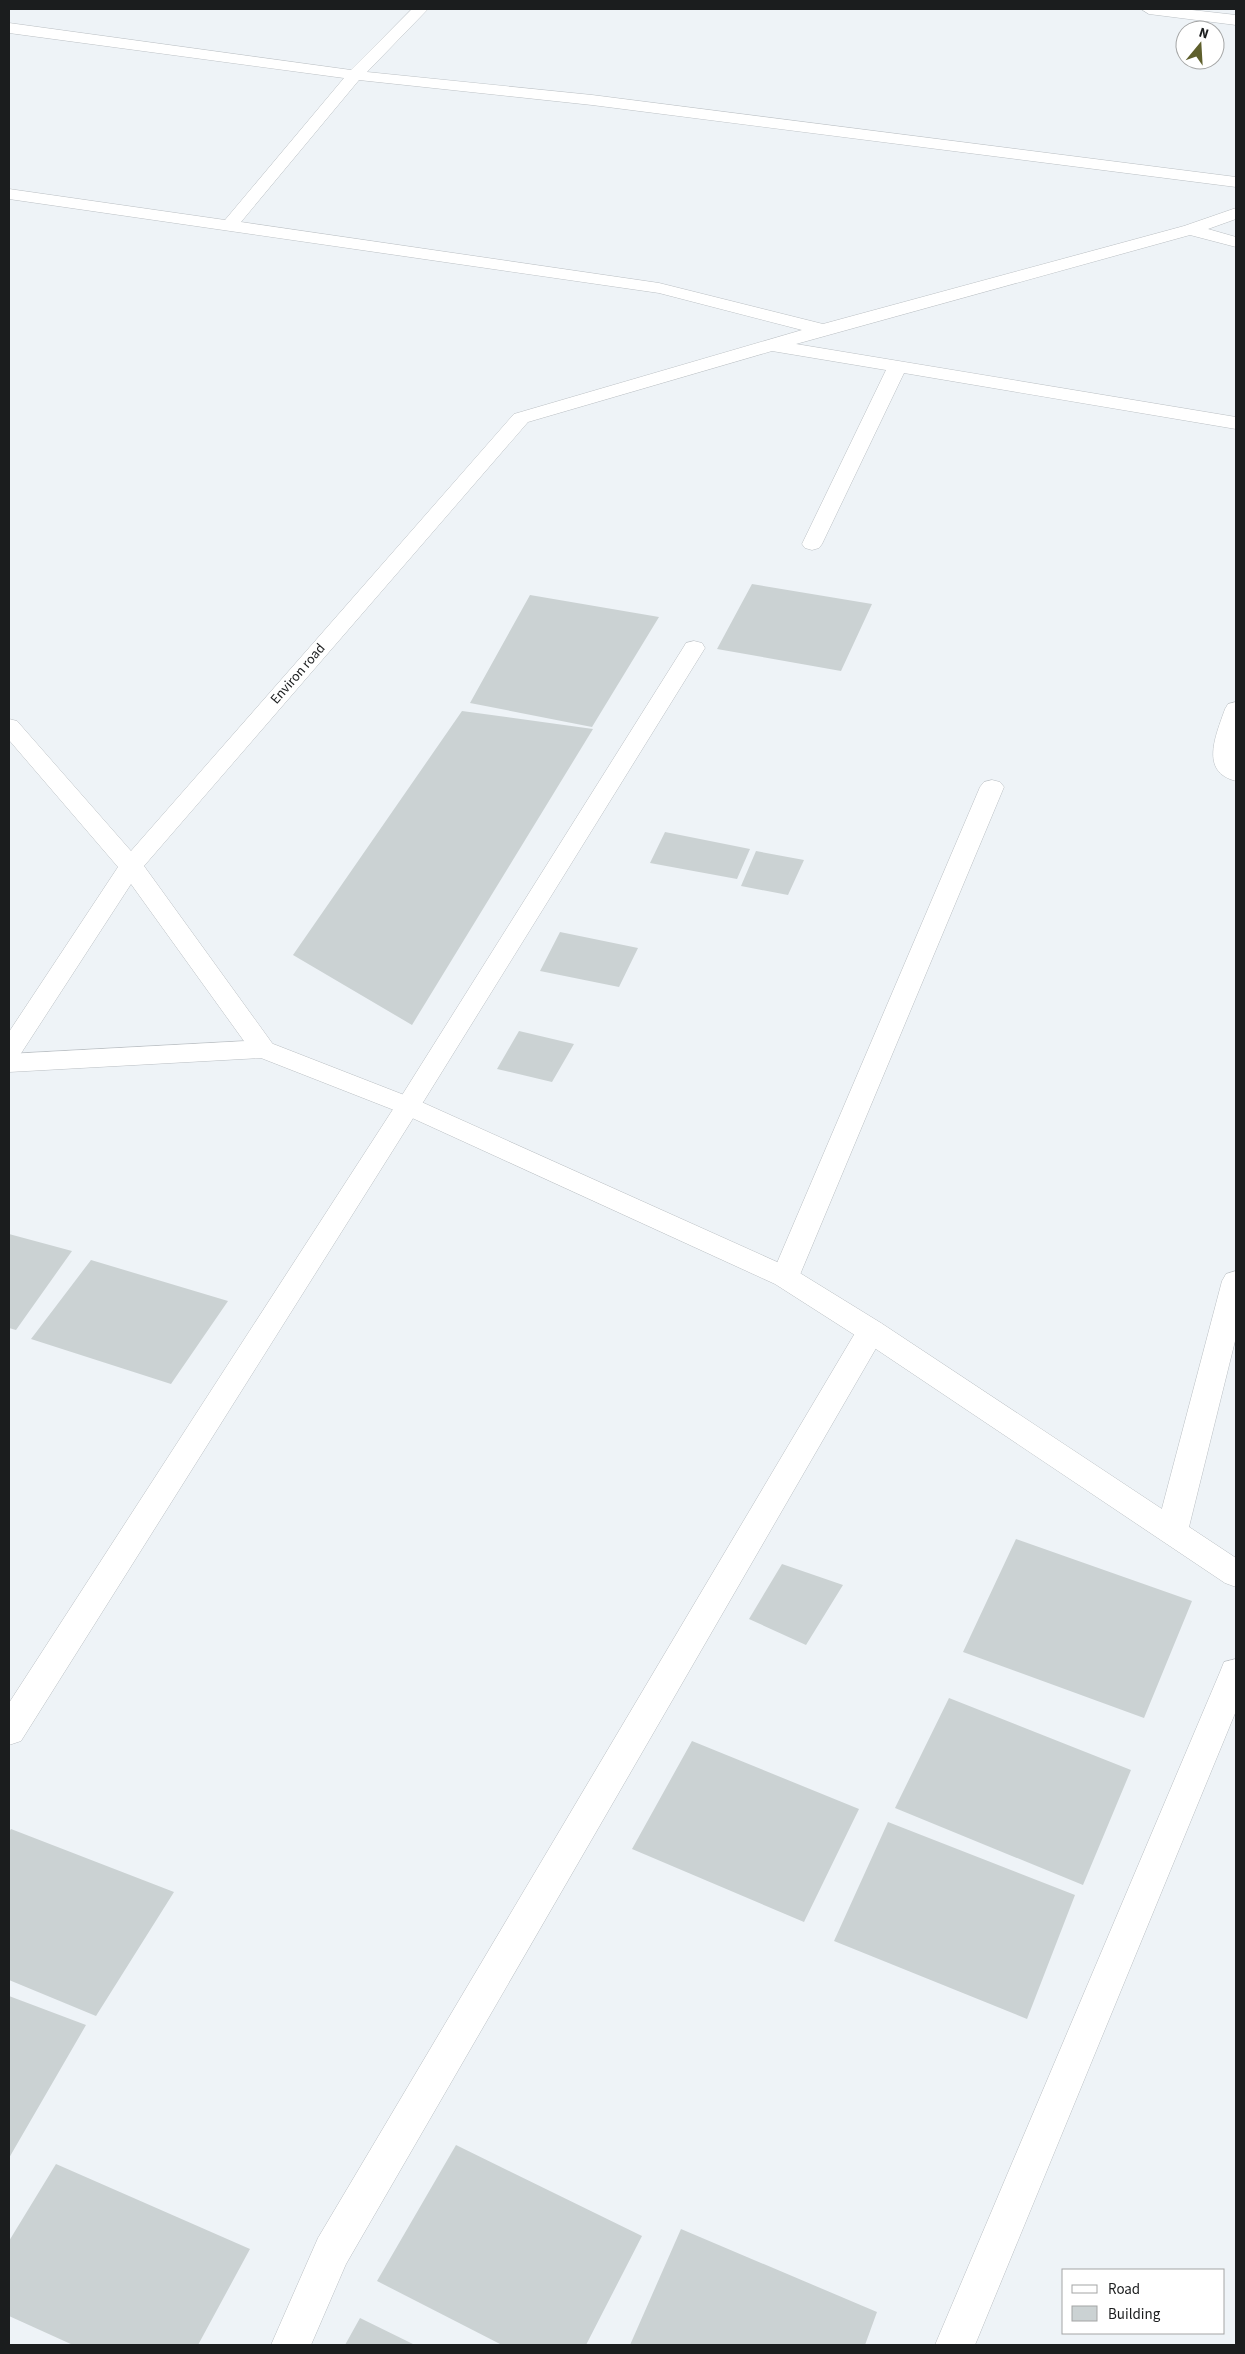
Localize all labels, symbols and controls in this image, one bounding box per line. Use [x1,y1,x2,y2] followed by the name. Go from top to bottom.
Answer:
[1175,20,1225,70] north arrow
[1196,23,1211,45] text: N
[266,639,330,709] street label: Environ road
[1062,2269,1225,2334] legend
[1108,2279,1140,2300] text: Road
[1108,2304,1161,2325] text: Building

